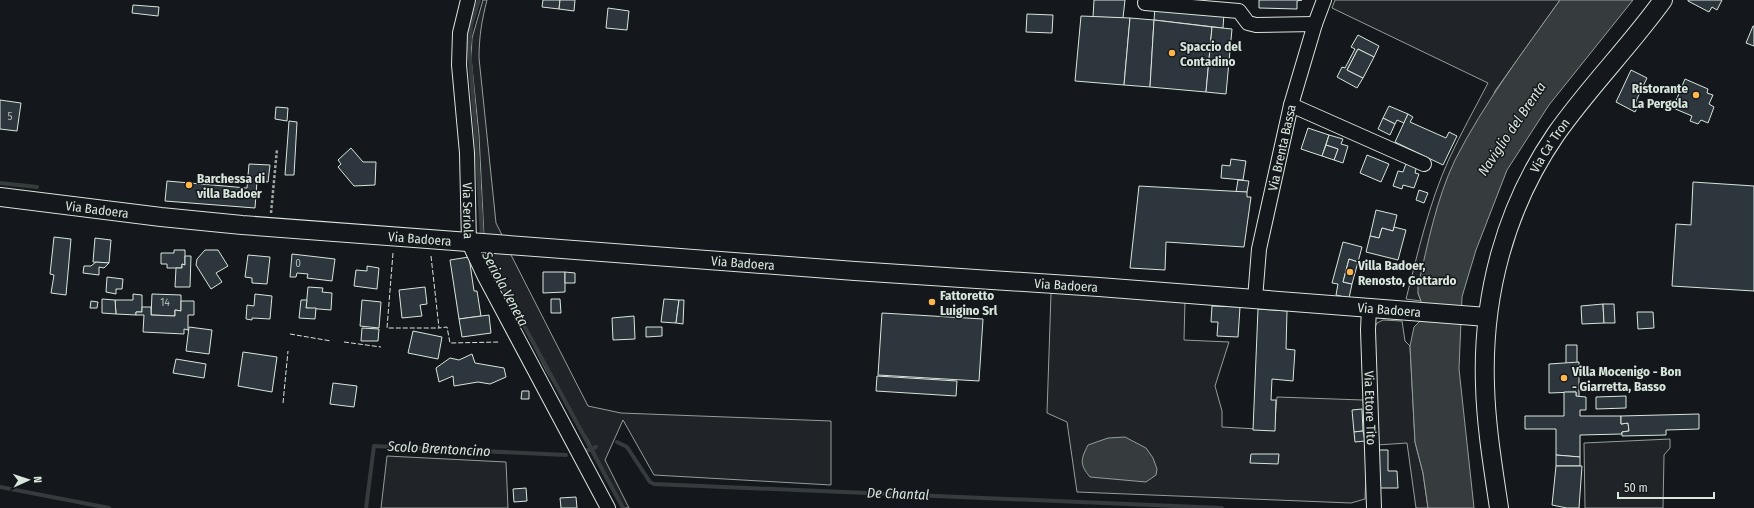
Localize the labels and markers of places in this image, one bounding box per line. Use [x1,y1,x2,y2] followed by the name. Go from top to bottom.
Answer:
[1180,39,1242,69] place label: Spaccio del Contadino
[1167,48,1177,58] marker: Spaccio del Contadino
[1632,81,1689,111] place label: Ristorante La Pergola
[1691,90,1701,100] marker: Ristorante La Pergola
[196,171,265,201] place label: Barchessa di villa Badoer
[184,180,194,190] marker: Barchessa di villa Badoer
[1357,258,1457,288] place label: Villa Badoer, Renosto, Gottardo
[1345,267,1355,277] marker: Villa Badoer, Renosto, Gottardo
[940,288,998,318] place label: Fattoretto Luigino Srl
[927,297,937,307] marker: Fattoretto Luigino Srl
[1571,364,1681,394] place label: Villa Mocenigo - Bon - Giarretta, Basso
[1559,373,1569,383] marker: Villa Mocenigo - Bon - Giarretta, Basso

